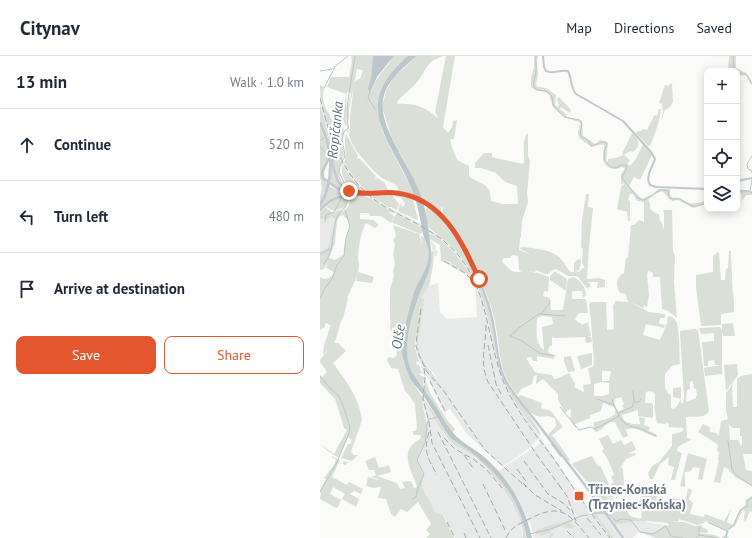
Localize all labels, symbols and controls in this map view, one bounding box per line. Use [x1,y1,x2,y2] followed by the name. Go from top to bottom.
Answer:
[20,16,80,40] text: Citynav
[566,19,592,37] text: Map
[614,19,674,37] text: Directions
[696,19,732,37] text: Saved
[704,68,740,212] map controls
[704,68,740,104] button: +
[16,71,67,93] text: 13 min
[230,74,304,91] text: Walk · 1.0 km
[323,100,347,159] water label: Ropičanka
[704,104,740,140] button: −
[16,134,38,156] icon: ahead
[54,135,111,154] text: Continue
[269,136,304,153] text: 520 m
[704,140,740,176] button: locate
[704,176,740,212] button: layers
[340,182,358,200] route end
[16,206,38,228] icon: left
[54,207,108,226] text: Turn left
[269,208,304,225] text: 480 m
[470,270,488,288] route start
[16,278,38,300] icon: arrive
[54,279,185,298] text: Arrive at destination
[387,323,409,351] water label: Olše
[16,336,156,374] button: Save
[164,336,304,374] button: Share
[588,481,686,513] place label: Třinec-Konská (Trzyniec-Końska)
[573,490,585,502] marker: Třinec-Konská (Trzyniec-Końska)

